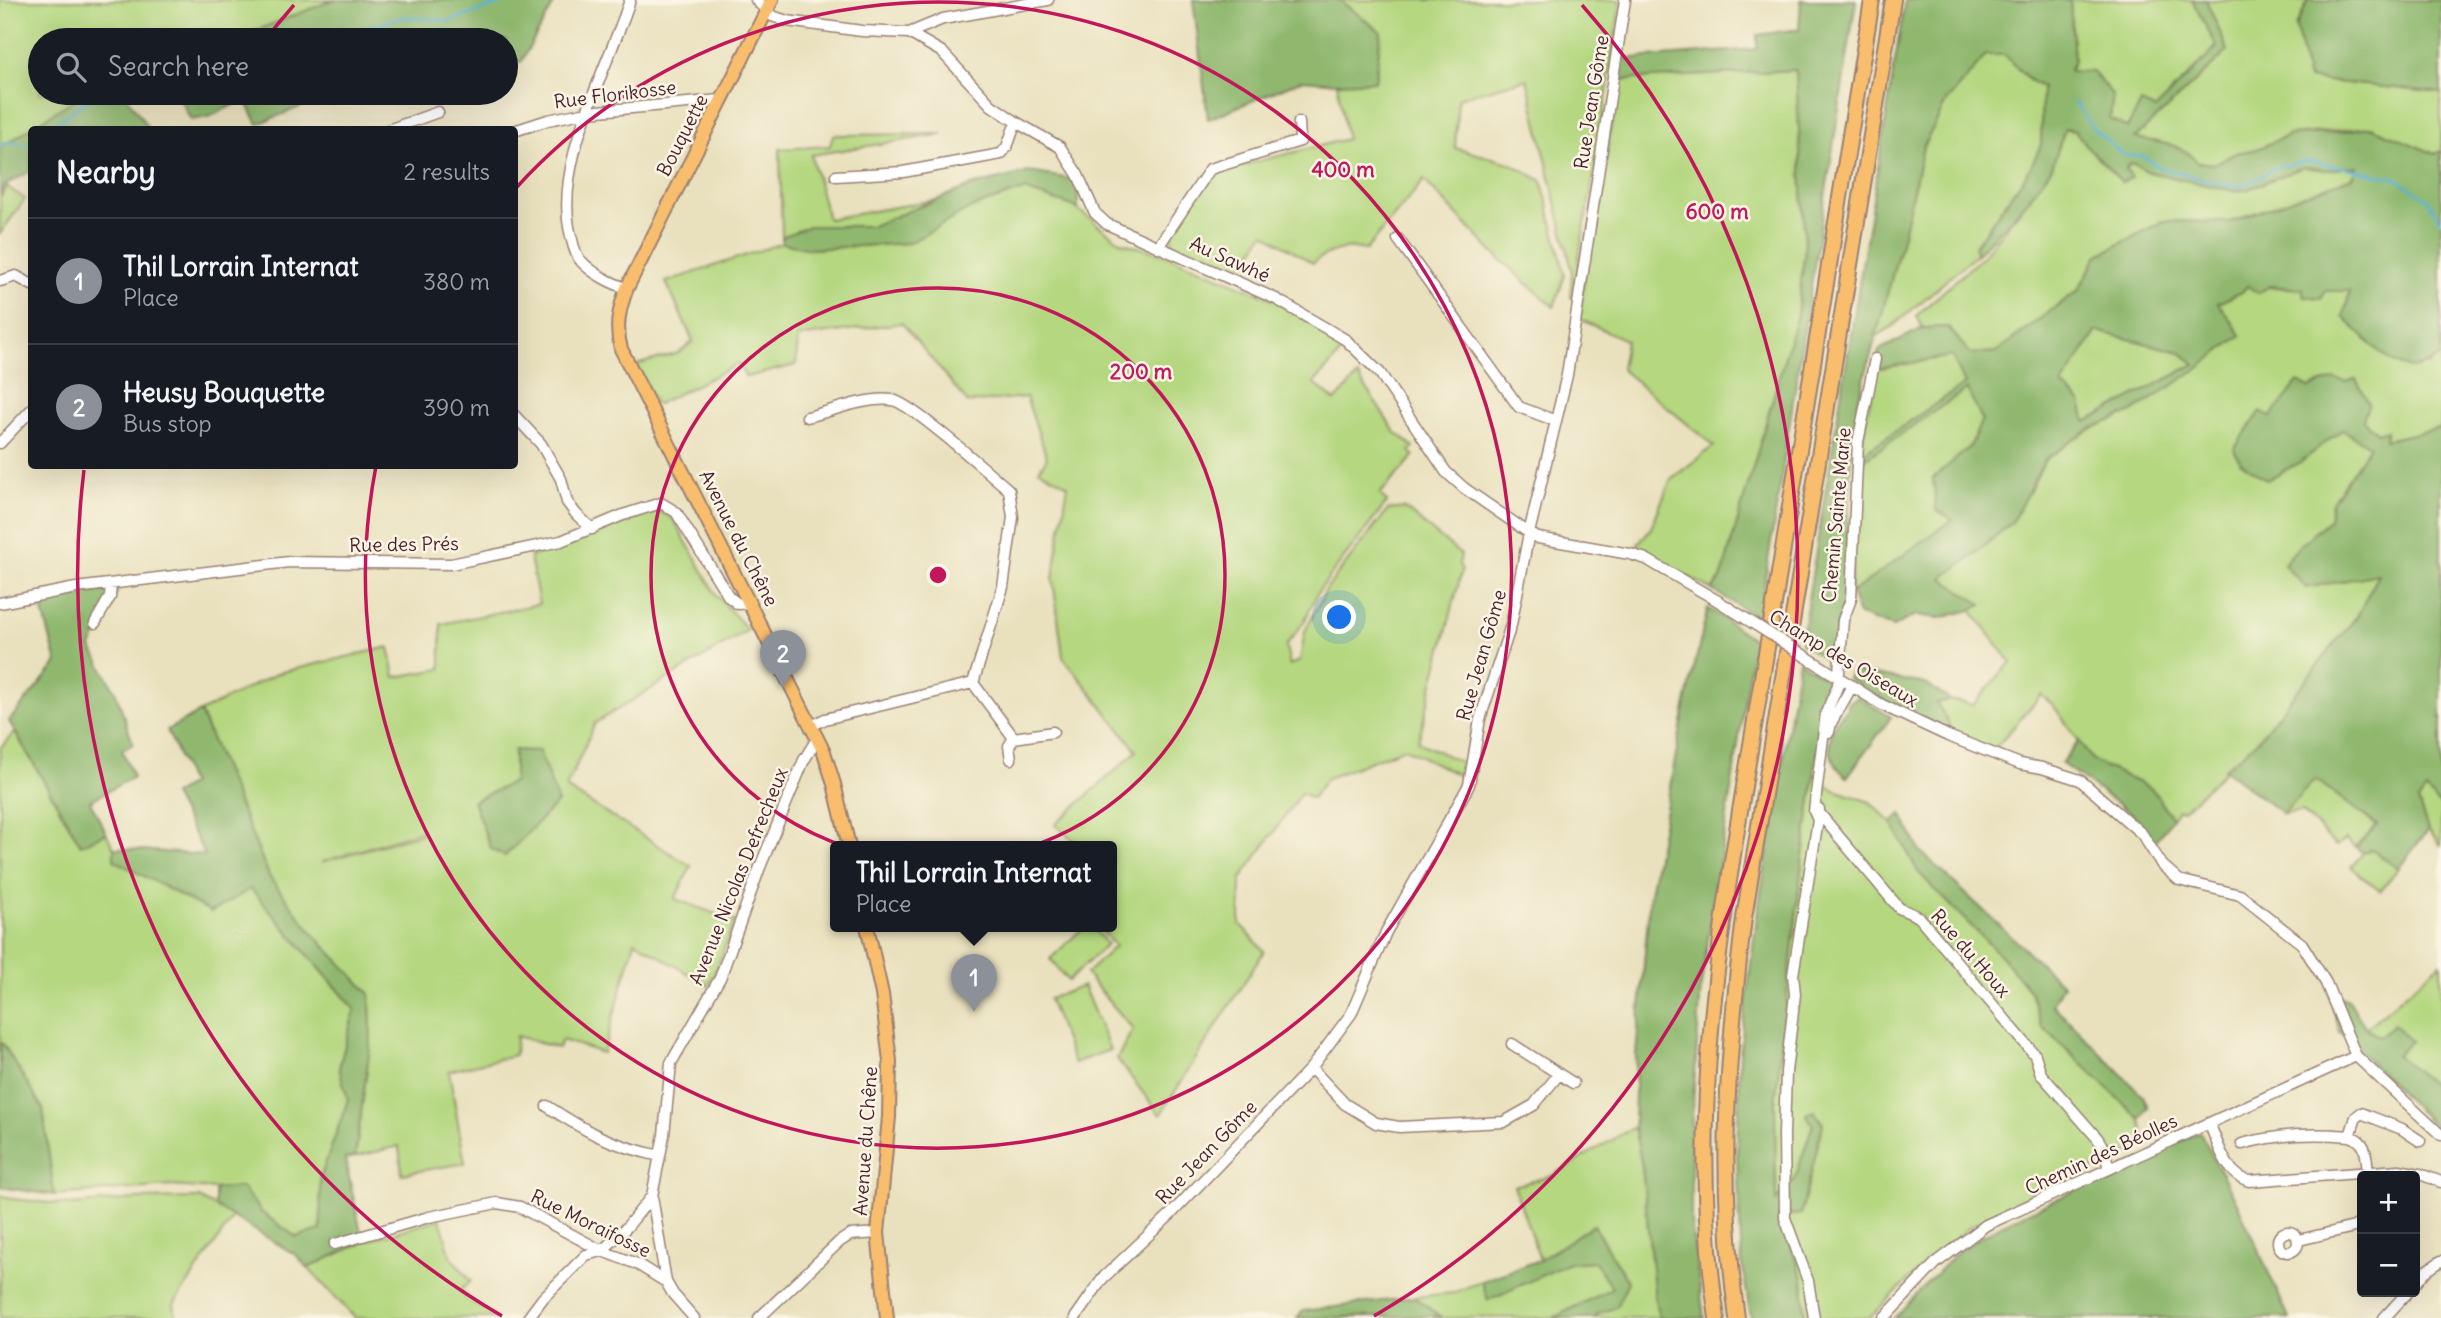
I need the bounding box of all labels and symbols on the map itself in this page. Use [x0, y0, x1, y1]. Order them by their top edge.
street label: Rue Jean Gôme [1569, 33, 1613, 171]
street label: Rue Florikosse [552, 75, 678, 113]
street label: Bouquette [651, 90, 713, 180]
text: 400 m [1311, 156, 1375, 183]
text: 600 m [1685, 198, 1749, 225]
street label: Au Sawhé [1186, 231, 1274, 287]
text: 200 m [1110, 358, 1173, 385]
street label: Chemin Sainte Marie [1816, 426, 1856, 604]
street label: Avenue du Chêne [694, 466, 784, 610]
street label: Rue des Prés [349, 531, 459, 557]
centre of rings [926, 563, 950, 587]
street label: Rue Jean Gôme [1451, 587, 1511, 723]
your location [1322, 600, 1356, 634]
street label: Champ des Oiseaux [1765, 604, 1924, 712]
pin: 2 [760, 630, 806, 688]
street label: Avenue Nicolas Defrecheux [683, 763, 793, 988]
street label: Rue du Houx [1926, 904, 2016, 1003]
pin: 1 [951, 954, 997, 1012]
street label: Avenue du Chêne [848, 1065, 882, 1217]
street label: Rue Jean Gôme [1150, 1095, 1262, 1209]
street label: Chemin des Béolles [2021, 1108, 2181, 1200]
street label: Rue Moraifosse [527, 1184, 655, 1262]

